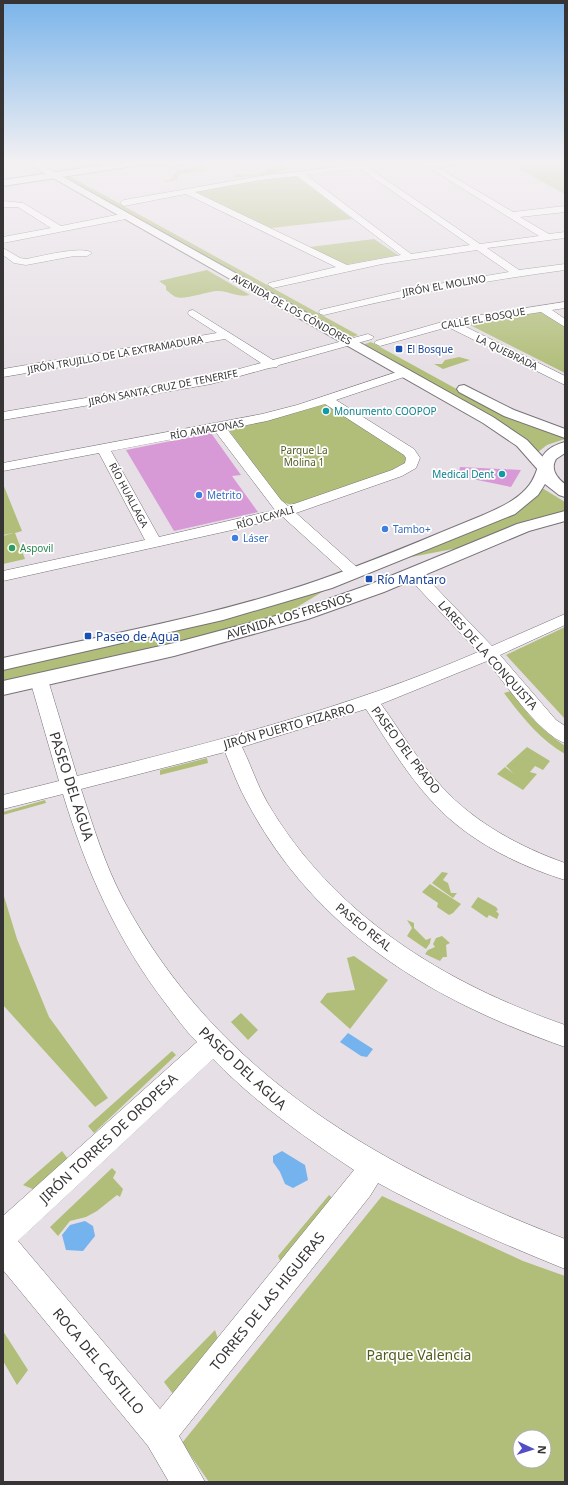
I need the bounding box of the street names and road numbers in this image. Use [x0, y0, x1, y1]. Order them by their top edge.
street label: AVENIDA DE LOS CÓNDORES [230, 270, 355, 348]
street label: JIRÓN EL MOLINO [400, 271, 487, 299]
street label: CALLE EL BOSQUE [440, 304, 526, 332]
street label: LA QUEBRADA [474, 331, 541, 373]
street label: JIRÓN TRUJILLO DE LA EXTRAMADURA [25, 332, 205, 377]
street label: JIRÓN SANTA CRUZ DE TENERIFE [86, 366, 239, 409]
street label: RÍO AMAZONAS [169, 416, 246, 442]
street label: RÍO HUALLAGA [106, 460, 152, 530]
street label: RÍO UCAYALI [234, 502, 296, 532]
street label: AVENIDA LOS FRESNOS [224, 589, 354, 643]
street label: LARES DE LA CONQUISTA [434, 597, 542, 714]
street label: JIRÓN PUERTO PIZARRO [220, 699, 357, 753]
street label: PASEO DEL PRADO [367, 703, 445, 797]
street label: PASEO DEL AGUA [45, 729, 99, 843]
street label: PASEO REAL [332, 899, 396, 955]
street label: PASEO DEL AGUA [195, 1022, 291, 1114]
street label: JIRÓN TORRES DE OROPESA [33, 1069, 181, 1209]
street label: TORRES DE LAS HIGUERAS [205, 1228, 329, 1374]
street label: ROCA DEL CASTILLO [49, 1304, 149, 1418]

